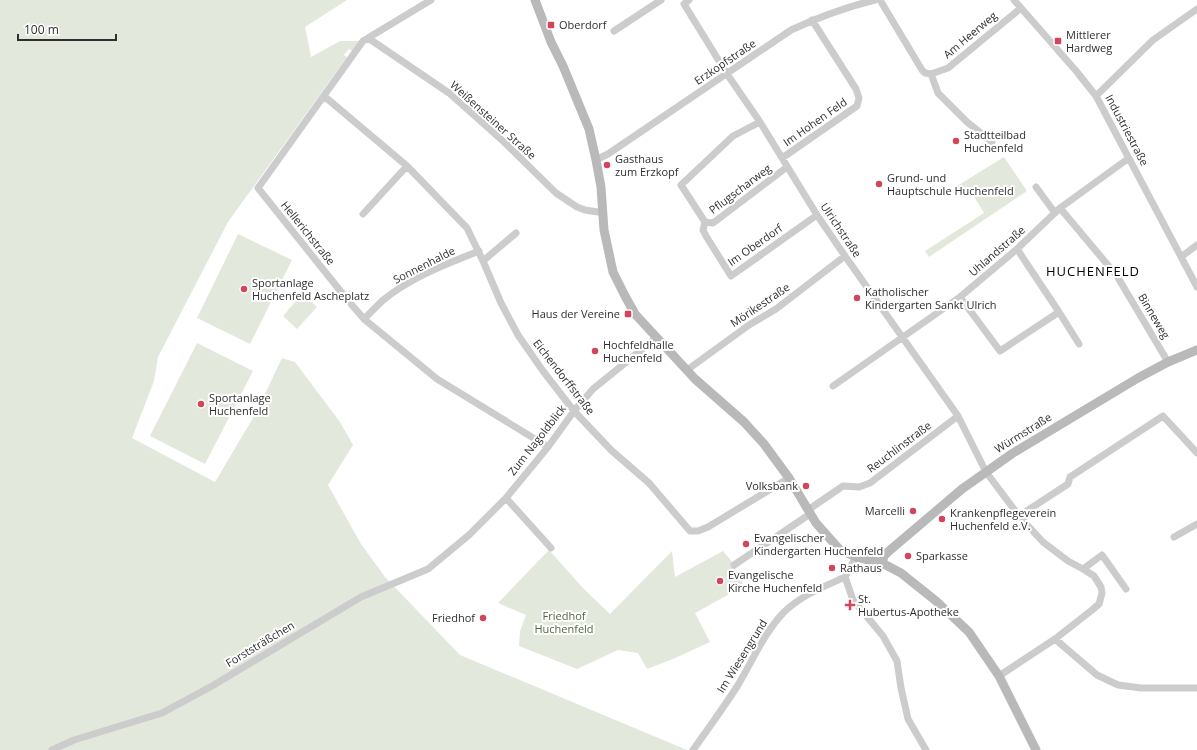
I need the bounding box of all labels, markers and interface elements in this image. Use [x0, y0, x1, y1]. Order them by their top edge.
street label: Am Heerweg [940, 8, 1000, 61]
scale bar [18, 16, 116, 42]
place label: Oberdorf [559, 17, 608, 32]
marker: Oberdorf [546, 20, 556, 30]
text: 100 m [24, 21, 59, 38]
place label: Mittlerer Hardweg [1066, 27, 1112, 55]
street label: Erzkopfstraße [691, 35, 759, 88]
marker: Mittlerer Hardweg [1053, 36, 1063, 46]
street label: Weißensteiner Straße [447, 77, 540, 162]
street label: Industriestraße [1102, 91, 1153, 168]
street label: Im Hohen Feld [780, 94, 850, 149]
place label: Stadtteilbad Huchenfeld [964, 127, 1026, 155]
marker: Stadtteilbad Huchenfeld [951, 136, 961, 146]
place label: Gasthaus zum Erzkopf [615, 151, 680, 179]
marker: Gasthaus zum Erzkopf [602, 160, 612, 170]
street label: Pflugscharweg [705, 160, 774, 217]
place label: Grund- und Hauptschule Huchenfeld [887, 170, 1014, 198]
marker: Grund- und Hauptschule Huchenfeld [874, 179, 884, 189]
street label: Hellerichstraße [278, 198, 339, 268]
street label: Ulrichstraße [818, 199, 865, 260]
street label: Im Oberdorf [724, 219, 786, 269]
street label: Uhlandstraße [965, 222, 1028, 279]
street label: Sonnenhalde [390, 243, 457, 287]
district label: HUCHENFELD [1046, 262, 1140, 280]
place label: Sportanlage Huchenfeld Ascheplatz [252, 275, 369, 303]
street label: Mörikestraße [727, 279, 792, 330]
marker: Sportanlage Huchenfeld Ascheplatz [239, 284, 249, 294]
place label: Katholischer Kindergarten Sankt Ulrich [865, 284, 996, 312]
street label: Binneweg [1135, 290, 1174, 341]
marker: Katholischer Kindergarten Sankt Ulrich [852, 293, 862, 303]
place label: Haus der Vereine [532, 306, 620, 321]
marker: Haus der Vereine [623, 309, 633, 319]
street label: Eichendorffstraße [530, 336, 599, 418]
place label: Hochfeldhalle Huchenfeld [603, 337, 674, 365]
marker: Hochfeldhalle Huchenfeld [590, 346, 600, 356]
place label: Sportanlage Huchenfeld [209, 390, 271, 418]
marker: Sportanlage Huchenfeld [196, 399, 206, 409]
street label: Zum Nagoldblick [504, 401, 569, 478]
street label: Würmstraße [991, 409, 1054, 456]
street label: Reuchlinstraße [864, 417, 934, 476]
place label: Volksbank [746, 478, 798, 493]
marker: Volksbank [801, 481, 811, 491]
place label: Marcelli [865, 503, 905, 518]
place label: Krankenpflegeverein Huchenfeld e.V. [950, 505, 1056, 533]
marker: Marcelli [908, 506, 918, 516]
marker: Krankenpflegeverein Huchenfeld e.V. [937, 514, 947, 524]
place label: Evangelischer Kindergarten Huchenfeld [754, 530, 883, 558]
marker: Evangelischer Kindergarten Huchenfeld [741, 539, 751, 549]
place label: Sparkasse [916, 548, 968, 563]
marker: Sparkasse [903, 551, 913, 561]
place label: Rathaus [840, 560, 882, 575]
marker: Rathaus [827, 563, 837, 573]
place label: Evangelische Kirche Huchenfeld [728, 567, 822, 595]
marker: Evangelische Kirche Huchenfeld [715, 576, 725, 586]
place label: St. Hubertus-Apotheke [858, 591, 959, 619]
marker: St. Hubertus-Apotheke [845, 600, 855, 610]
park label: Friedhof Huchenfeld [534, 608, 594, 636]
place label: Friedhof [432, 610, 476, 625]
marker: Friedhof [478, 613, 488, 623]
street label: Im Wiesengrund [713, 616, 770, 695]
street label: Forststräßchen [223, 617, 297, 670]

